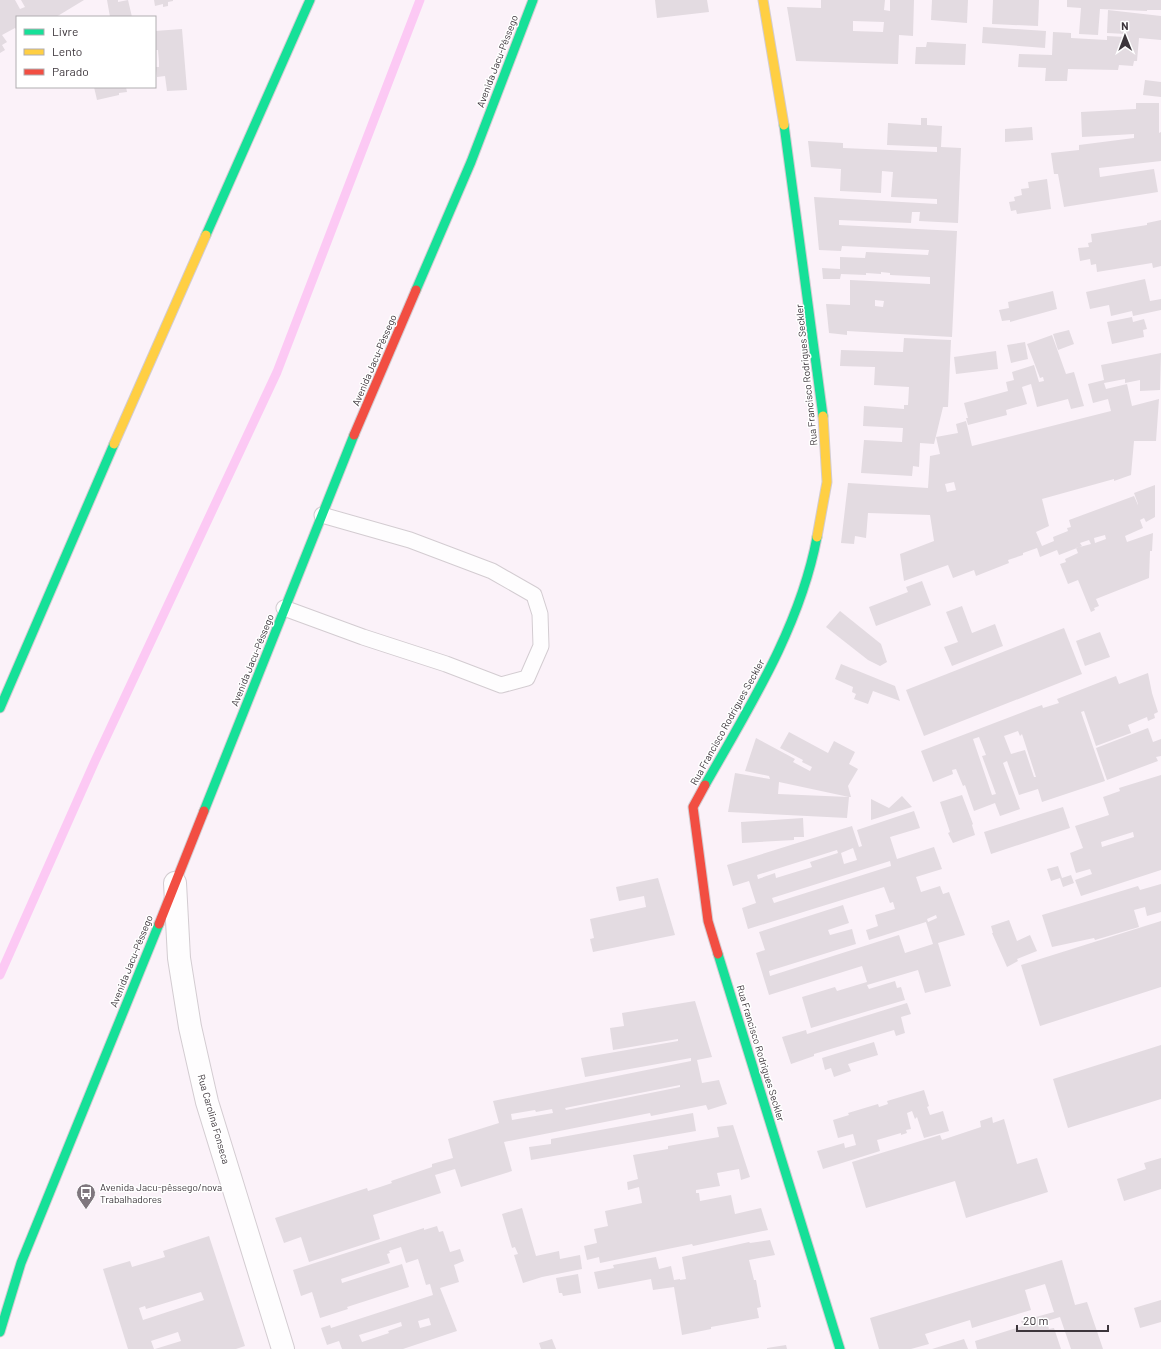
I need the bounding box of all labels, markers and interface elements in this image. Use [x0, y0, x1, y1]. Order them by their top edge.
street label: Avenida Jacu-Pêssego [474, 13, 520, 109]
legend [16, 16, 156, 88]
north arrow [1105, 16, 1145, 56]
text: N [1121, 19, 1129, 32]
text: Livre [52, 24, 78, 38]
text: Lento [52, 44, 82, 58]
text: Parado [52, 64, 89, 78]
street label: Rua Francisco Rodrigues Seckler [793, 303, 819, 446]
street label: Avenida Jacu-Pêssego [349, 312, 399, 408]
street label: Avenida Jacu-Pêssego [228, 612, 276, 708]
street label: Rua Francisco Rodrigues Seckler [687, 657, 767, 787]
street label: Avenida Jacu-Pêssego [107, 913, 155, 1009]
street label: Rua Francisco Rodrigues Seckler [735, 983, 788, 1123]
street label: Rua Carolina Fonseca [195, 1073, 233, 1165]
place label: Avenida Jacu-pêssego/nova Trabalhadores [100, 1181, 222, 1205]
bus stop icon: Avenida Jacu-pêssego/nova Trabalhadores [75, 1182, 97, 1210]
scale bar [1017, 1307, 1108, 1333]
text: 20 m [1023, 1313, 1049, 1327]

